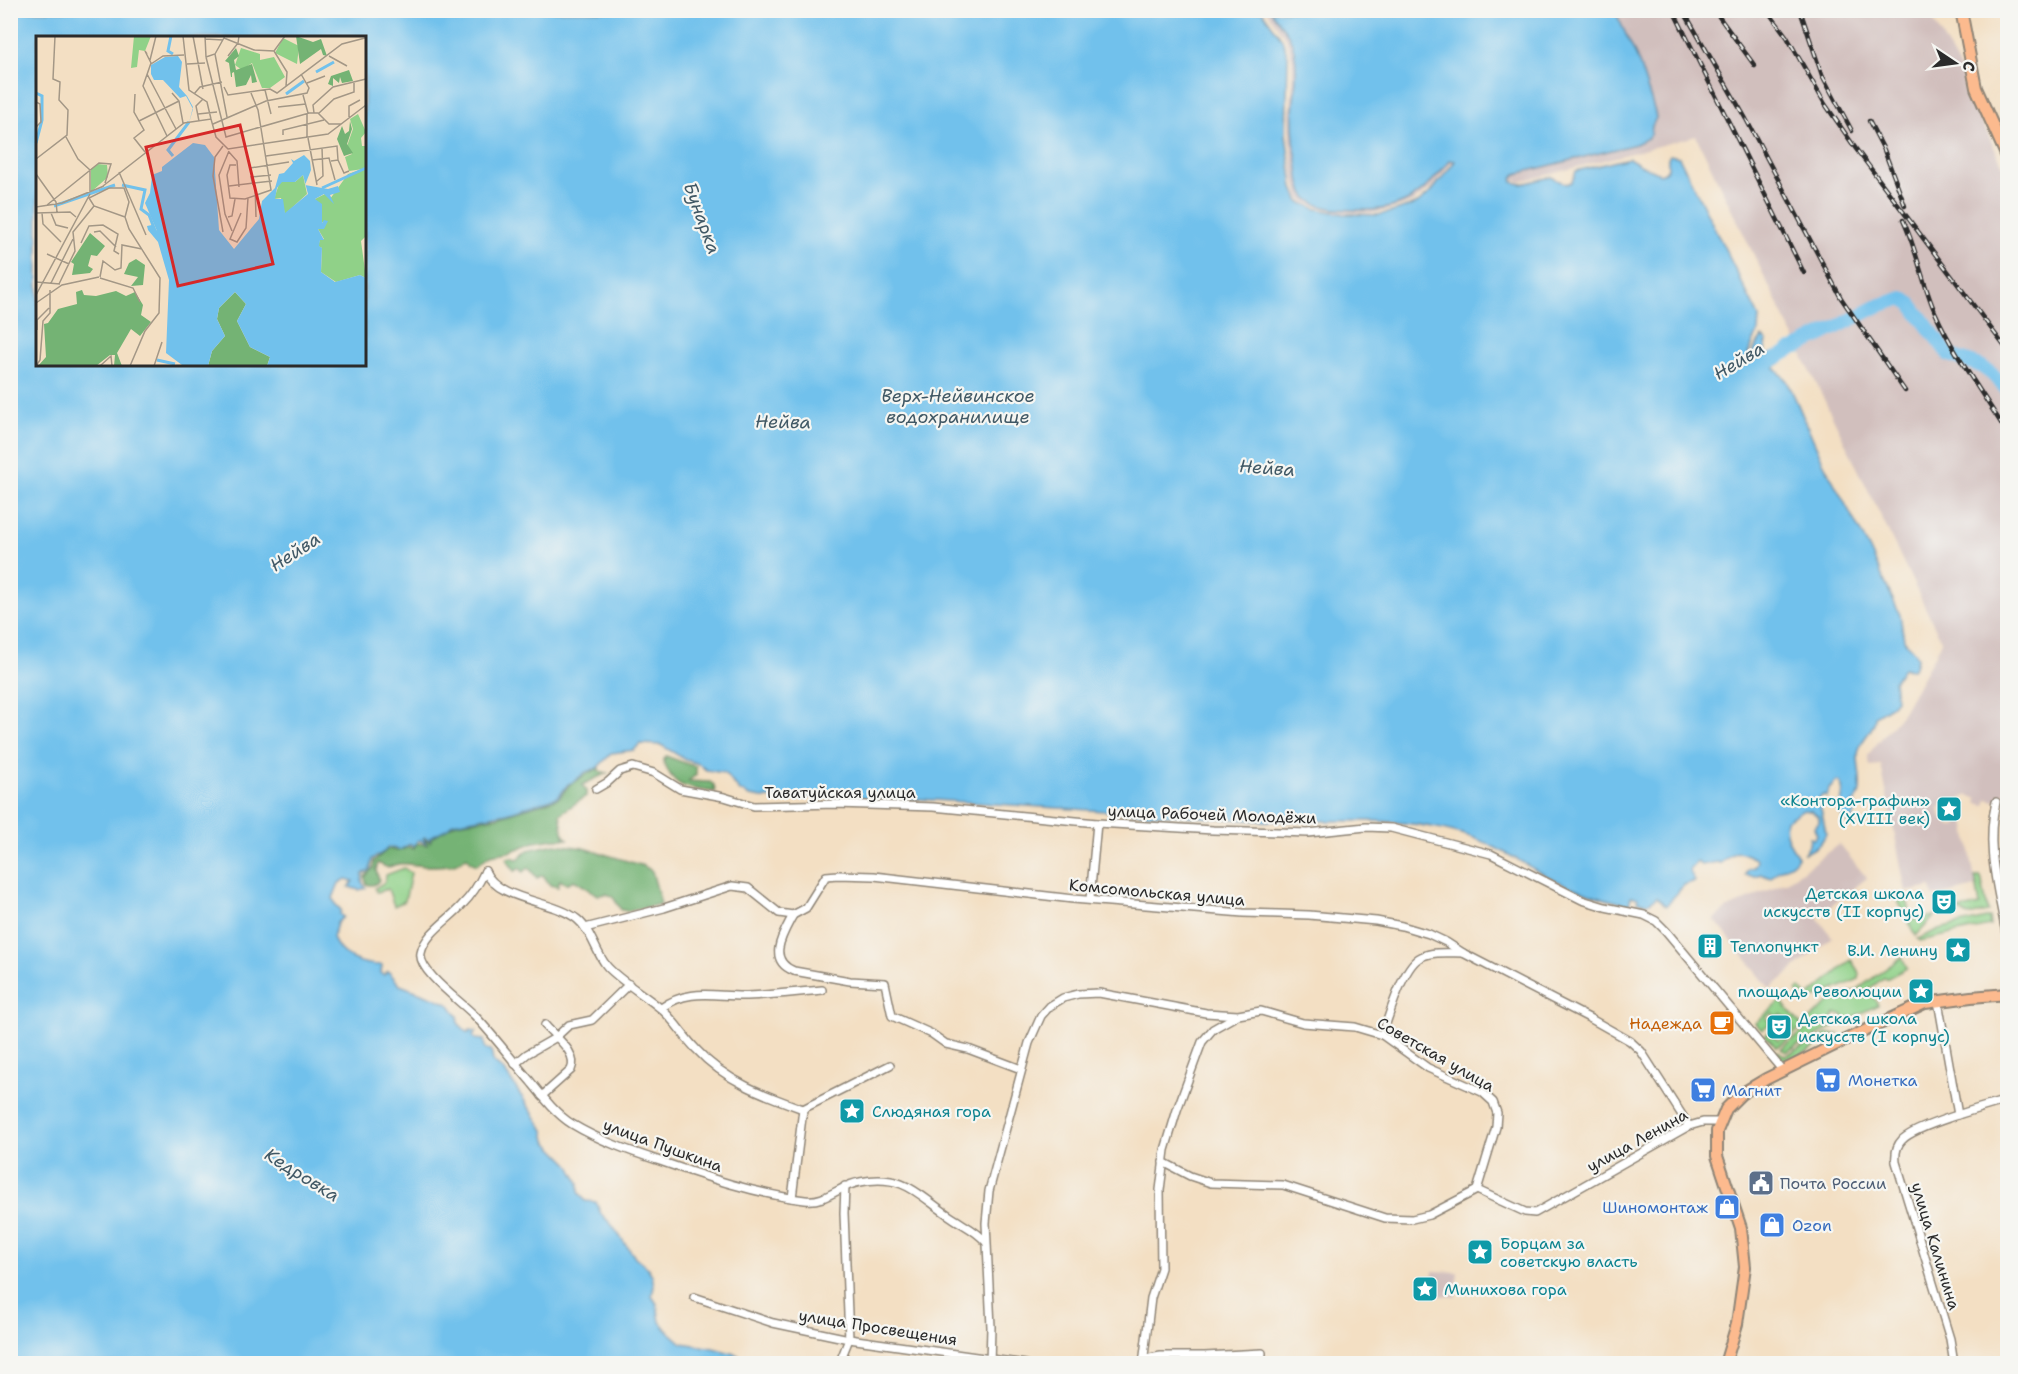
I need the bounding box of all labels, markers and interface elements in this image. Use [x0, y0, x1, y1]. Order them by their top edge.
north arrow [1925, 33, 1985, 93]
inset map [36, 36, 366, 366]
text: С [1958, 59, 1980, 74]
water label: Бунарка [678, 179, 726, 257]
water label: Нейва [1709, 336, 1769, 386]
water label: Верх-Нейвинское водохранилище [881, 384, 1035, 429]
water label: Нейва [755, 410, 811, 434]
water label: Нейва [1238, 454, 1296, 482]
water label: Нейва [265, 527, 325, 577]
street label: Таватуйская улица [764, 782, 916, 803]
place label: «Контора-графин» (XVIII век) [1780, 790, 1930, 829]
place icon: «Контора-графин» (XVIII век) [1934, 794, 1964, 824]
street label: улица Рабочей Молодёжи [1107, 800, 1317, 829]
street label: Комсомольская улица [1068, 874, 1246, 911]
place label: Детская школа искусств (II корпус) [1763, 883, 1924, 922]
theatre icon: Детская школа искусств (II корпус) [1929, 887, 1959, 917]
building icon: Теплопункт [1695, 931, 1725, 961]
place icon: В.И. Ленину [1943, 935, 1973, 965]
place label: Теплопункт [1730, 936, 1820, 957]
place label: В.И. Ленину [1847, 940, 1938, 961]
place icon: площадь Революции [1906, 976, 1936, 1006]
place label: площадь Революции [1738, 981, 1902, 1002]
cafe icon: Надежда [1707, 1008, 1737, 1038]
place label: Детская школа искусств (I корпус) [1798, 1008, 1950, 1047]
street label: Советская улица [1373, 1012, 1498, 1097]
theatre icon: Детская школа искусств (I корпус) [1764, 1012, 1794, 1042]
place label: Надежда [1629, 1013, 1702, 1034]
supermarket icon: Монетка [1813, 1065, 1843, 1095]
place label: Монетка [1848, 1070, 1918, 1091]
supermarket icon: Магнит [1688, 1075, 1718, 1105]
place label: Магнит [1722, 1080, 1783, 1101]
place icon: Слюдяная гора [837, 1096, 867, 1126]
place label: Слюдяная гора [872, 1101, 991, 1122]
street label: улица Ленина [1583, 1104, 1691, 1177]
street label: улица Пушкина [600, 1114, 725, 1177]
water label: Кедровка [260, 1143, 344, 1207]
public building icon: Почта России [1746, 1168, 1776, 1198]
place label: Почта России [1780, 1173, 1886, 1194]
street label: улица Калинина [1906, 1180, 1965, 1312]
shop icon: Шиномонтаж [1712, 1192, 1742, 1222]
place label: Шиномонтаж [1602, 1197, 1708, 1218]
shop icon: Ozon [1757, 1210, 1787, 1240]
place label: Ozon [1792, 1215, 1832, 1236]
place label: Борцам за советскую власть [1500, 1233, 1638, 1272]
place icon: Борцам за советскую власть [1465, 1237, 1495, 1267]
place icon: Минихова гора [1410, 1274, 1440, 1304]
place label: Минихова гора [1444, 1279, 1567, 1300]
street label: улица Просвещения [797, 1305, 959, 1350]

